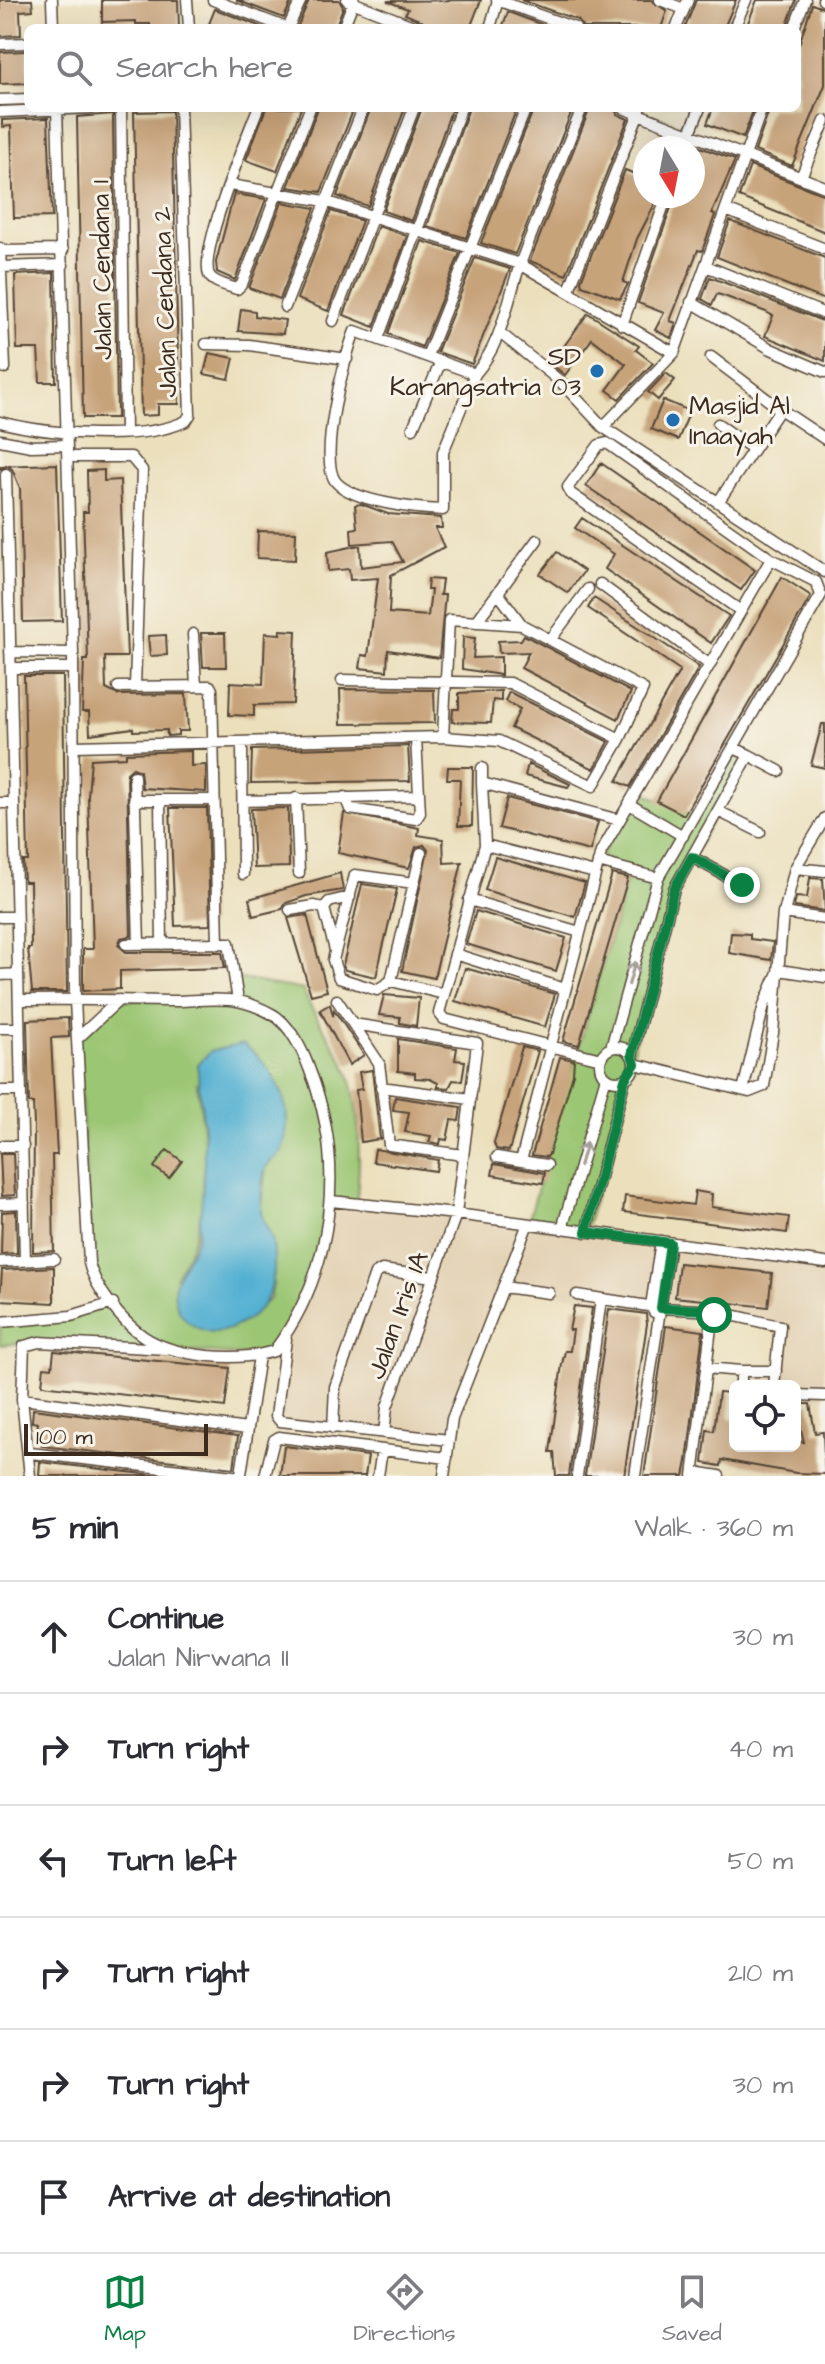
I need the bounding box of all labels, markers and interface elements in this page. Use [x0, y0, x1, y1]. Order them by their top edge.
search box [24, 24, 801, 112]
icon: search [52, 46, 96, 90]
text: Search here [116, 47, 293, 89]
north arrow [633, 136, 705, 208]
street label: Jalan Cendana 1 [82, 180, 122, 360]
street label: Jalan Cendana 2 [144, 206, 186, 398]
place label: SD Karangsatria 03 [390, 339, 581, 407]
marker: SD Karangsatria 03 [588, 362, 606, 380]
place label: Masjid Al Inaayah [689, 388, 790, 456]
marker: Masjid Al Inaayah [664, 411, 682, 429]
route end [724, 867, 760, 903]
one-way arrow [625, 960, 640, 986]
one-way arrow [577, 1142, 592, 1168]
street label: Jalan Iris 1A [358, 1246, 438, 1384]
route start [696, 1297, 732, 1333]
map controls [729, 1380, 801, 1452]
button: locate [729, 1380, 801, 1452]
scale bar [24, 1420, 208, 1456]
text: 100 m [36, 1422, 93, 1453]
text: 5 min [32, 1504, 118, 1552]
text: Walk · 360 m [634, 1510, 793, 1546]
text: Continue [108, 1598, 224, 1640]
icon: ahead [32, 1615, 76, 1659]
text: 30 m [733, 1619, 793, 1655]
text: Jalan Nirwana II [108, 1640, 289, 1676]
icon: right [32, 1727, 76, 1771]
text: Turn right [108, 1728, 249, 1770]
text: 40 m [728, 1731, 793, 1767]
icon: left [32, 1839, 76, 1883]
text: Turn left [108, 1840, 236, 1882]
text: 50 m [728, 1843, 793, 1879]
icon: right [32, 1951, 76, 1995]
text: Turn right [108, 1952, 249, 1994]
text: 210 m [728, 1955, 793, 1991]
icon: right [32, 2063, 76, 2107]
text: Turn right [108, 2064, 249, 2106]
text: 30 m [733, 2067, 793, 2103]
icon: arrive [32, 2175, 76, 2219]
text: Arrive at destination [108, 2176, 390, 2218]
tab: Map [103, 2270, 147, 2349]
tab: Directions [353, 2270, 456, 2349]
tab: Saved [662, 2270, 722, 2349]

